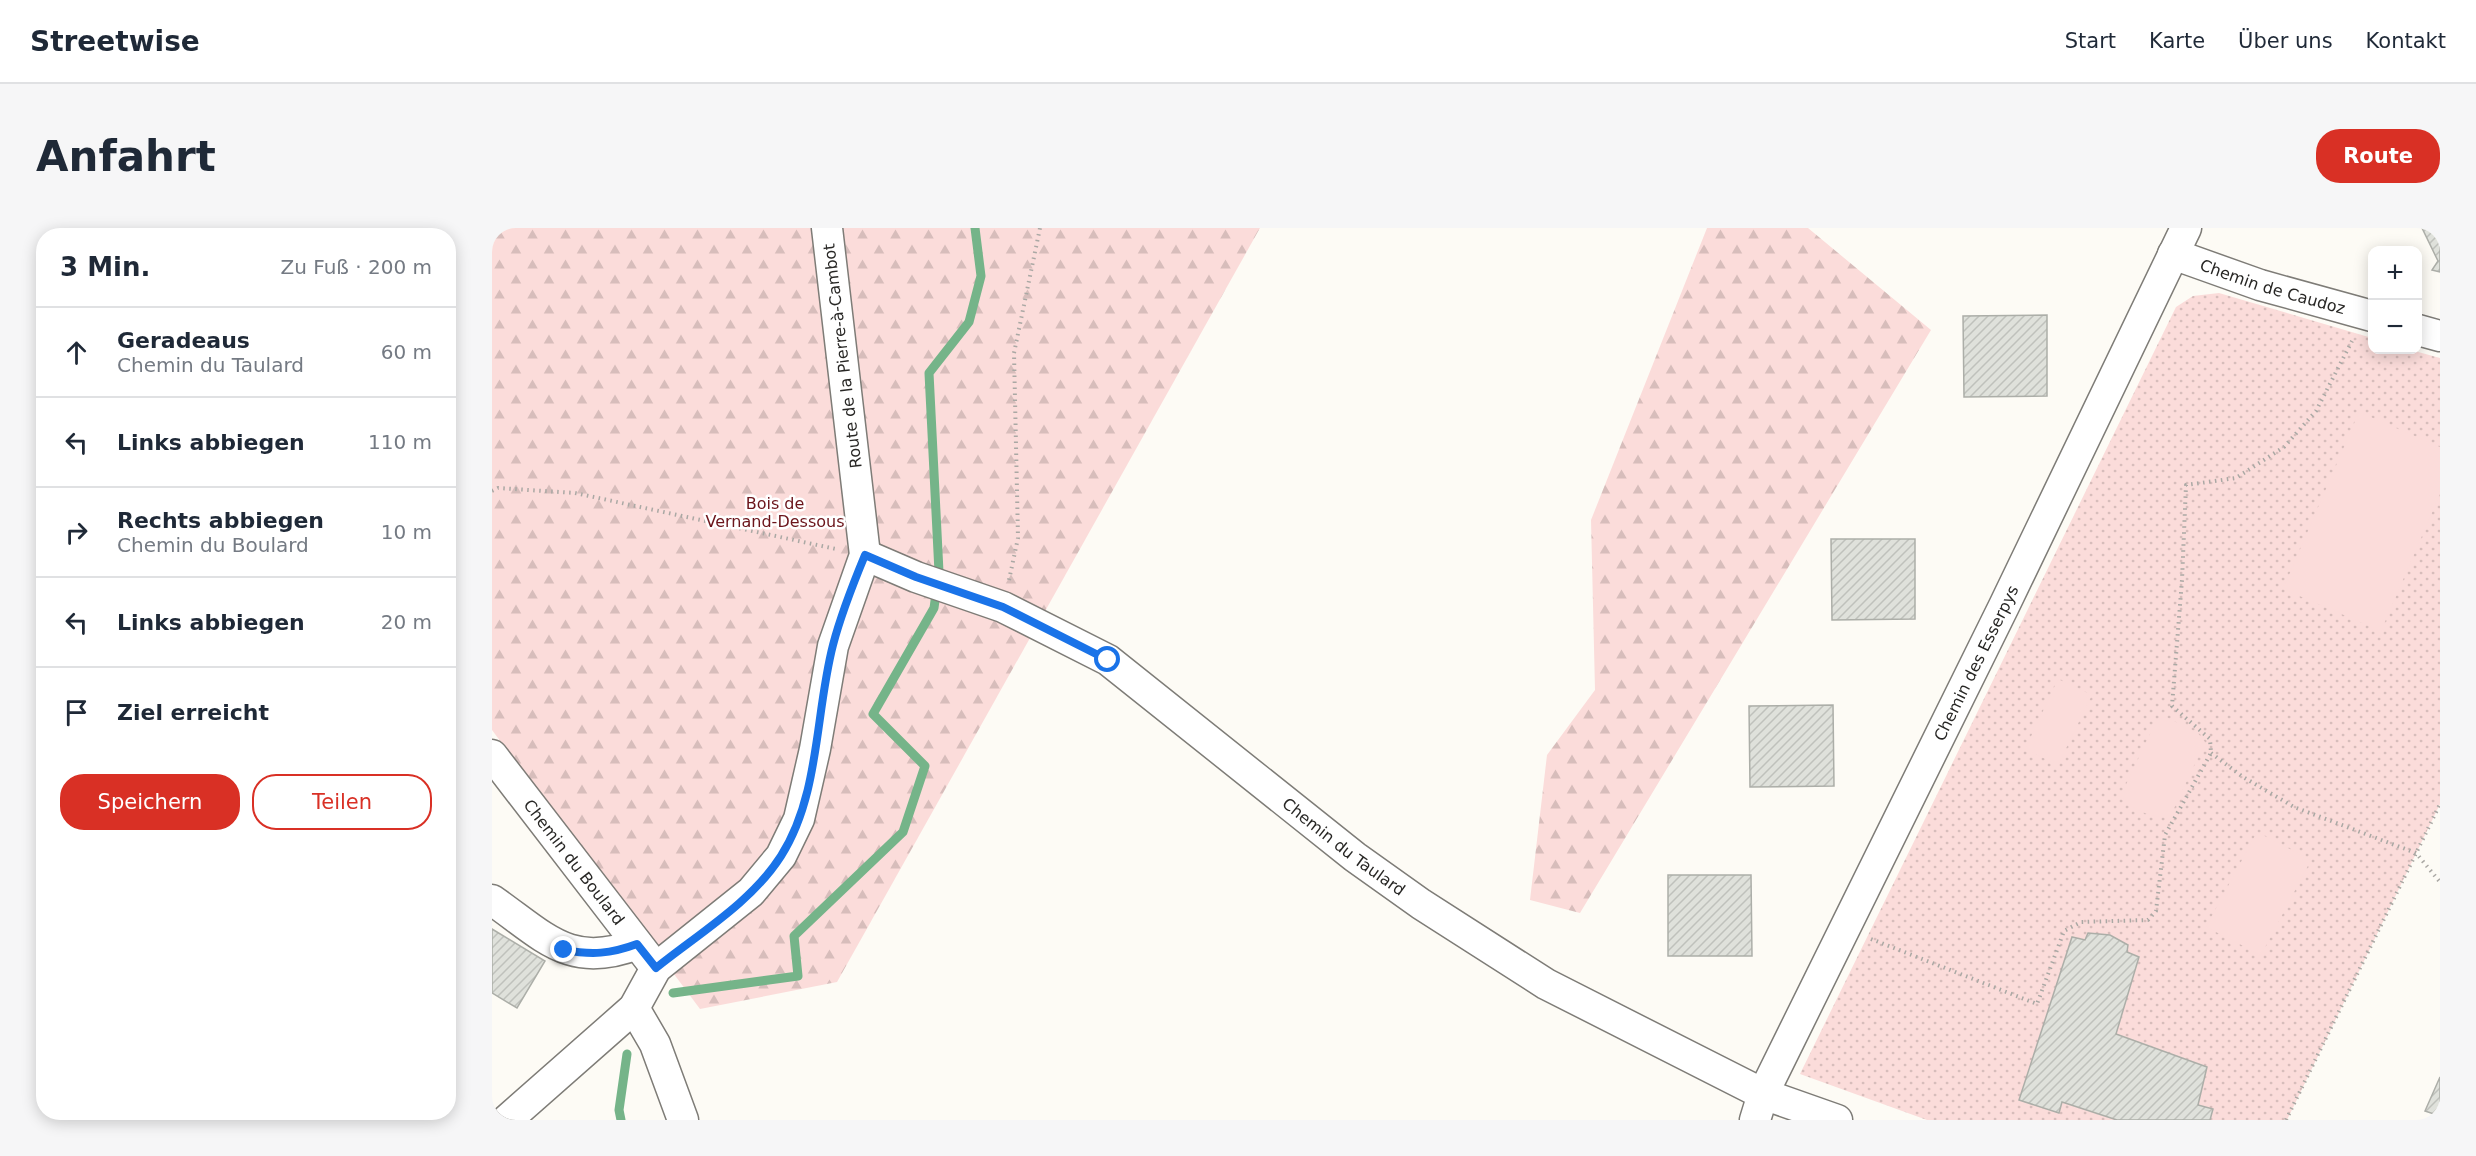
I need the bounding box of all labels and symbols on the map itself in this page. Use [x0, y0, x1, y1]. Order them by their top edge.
street label: Route de la Pierre-à-Cambot [819, 243, 866, 469]
street label: Chemin de Caudoz [2197, 255, 2347, 318]
park label: Bois de Vernand-Dessous [706, 494, 844, 531]
street label: Chemin des Esserpys [1930, 582, 2023, 744]
route start [1094, 646, 1120, 672]
street label: Chemin du Taulard [1278, 794, 1409, 900]
street label: Chemin du Boulard [520, 796, 628, 929]
route end [550, 936, 576, 962]

